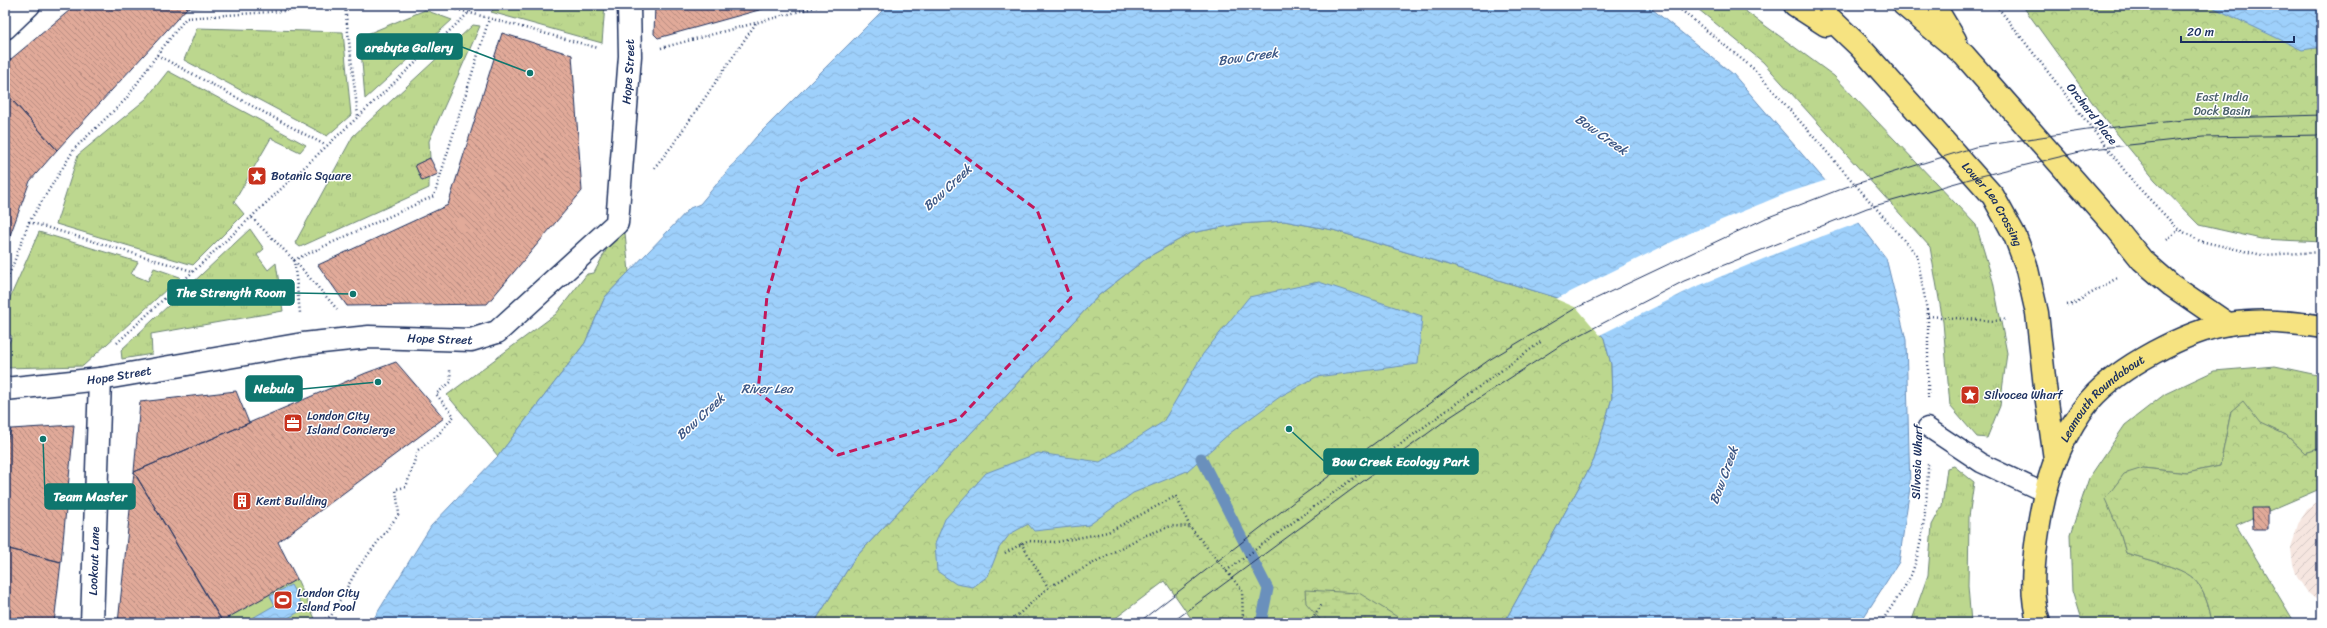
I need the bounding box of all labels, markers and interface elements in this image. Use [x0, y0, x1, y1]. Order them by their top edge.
scale bar [2181, 18, 2294, 44]
text: 20 m [2187, 21, 2214, 43]
callout: arebyte Gallery [357, 34, 462, 59]
text: arebyte Gallery [364, 36, 454, 59]
street label: Hope Street [615, 39, 641, 105]
water label: Bow Creek [1217, 41, 1281, 72]
street label: Orchard Place [2061, 78, 2124, 150]
park label: East India Dock Basin [2193, 86, 2251, 122]
water label: Bow Creek [1570, 108, 1634, 162]
street label: Lower Lea Crossing [1956, 156, 2029, 250]
water label: Bow Creek [917, 158, 978, 216]
place icon: Botanic Square [246, 165, 268, 187]
place label: Botanic Square [271, 165, 352, 187]
callout: The Strength Room [168, 280, 294, 305]
text: The Strength Room [176, 281, 286, 304]
street label: Hope Street [407, 327, 473, 351]
street label: Leamouth Roundabout [2054, 349, 2149, 446]
street label: Hope Street [86, 359, 153, 391]
callout: Nebula [246, 376, 302, 401]
text: Nebula [253, 377, 294, 400]
water label: River Lea [741, 377, 794, 400]
place icon: Silvocea Wharf [1959, 384, 1981, 406]
place label: Silvocea Wharf [1984, 384, 2064, 406]
water label: Bow Creek [670, 387, 731, 445]
place label: London City Island Concierge [306, 405, 395, 441]
office icon: London City Island Concierge [282, 412, 304, 434]
street label: Silvosia Wharf [1905, 422, 1929, 500]
water label: Bow Creek [1702, 442, 1745, 508]
callout: Bow Creek Ecology Park [1324, 449, 1478, 474]
text: Bow Creek Ecology Park [1332, 450, 1470, 473]
callout: Team Master [45, 484, 135, 509]
text: Team Master [53, 485, 128, 508]
building icon: Kent Building [231, 490, 253, 512]
place label: Kent Building [256, 490, 327, 512]
street label: Lookout Lane [82, 526, 106, 596]
place label: London City Island Pool [296, 582, 360, 618]
sports icon: London City Island Pool [272, 589, 294, 611]

